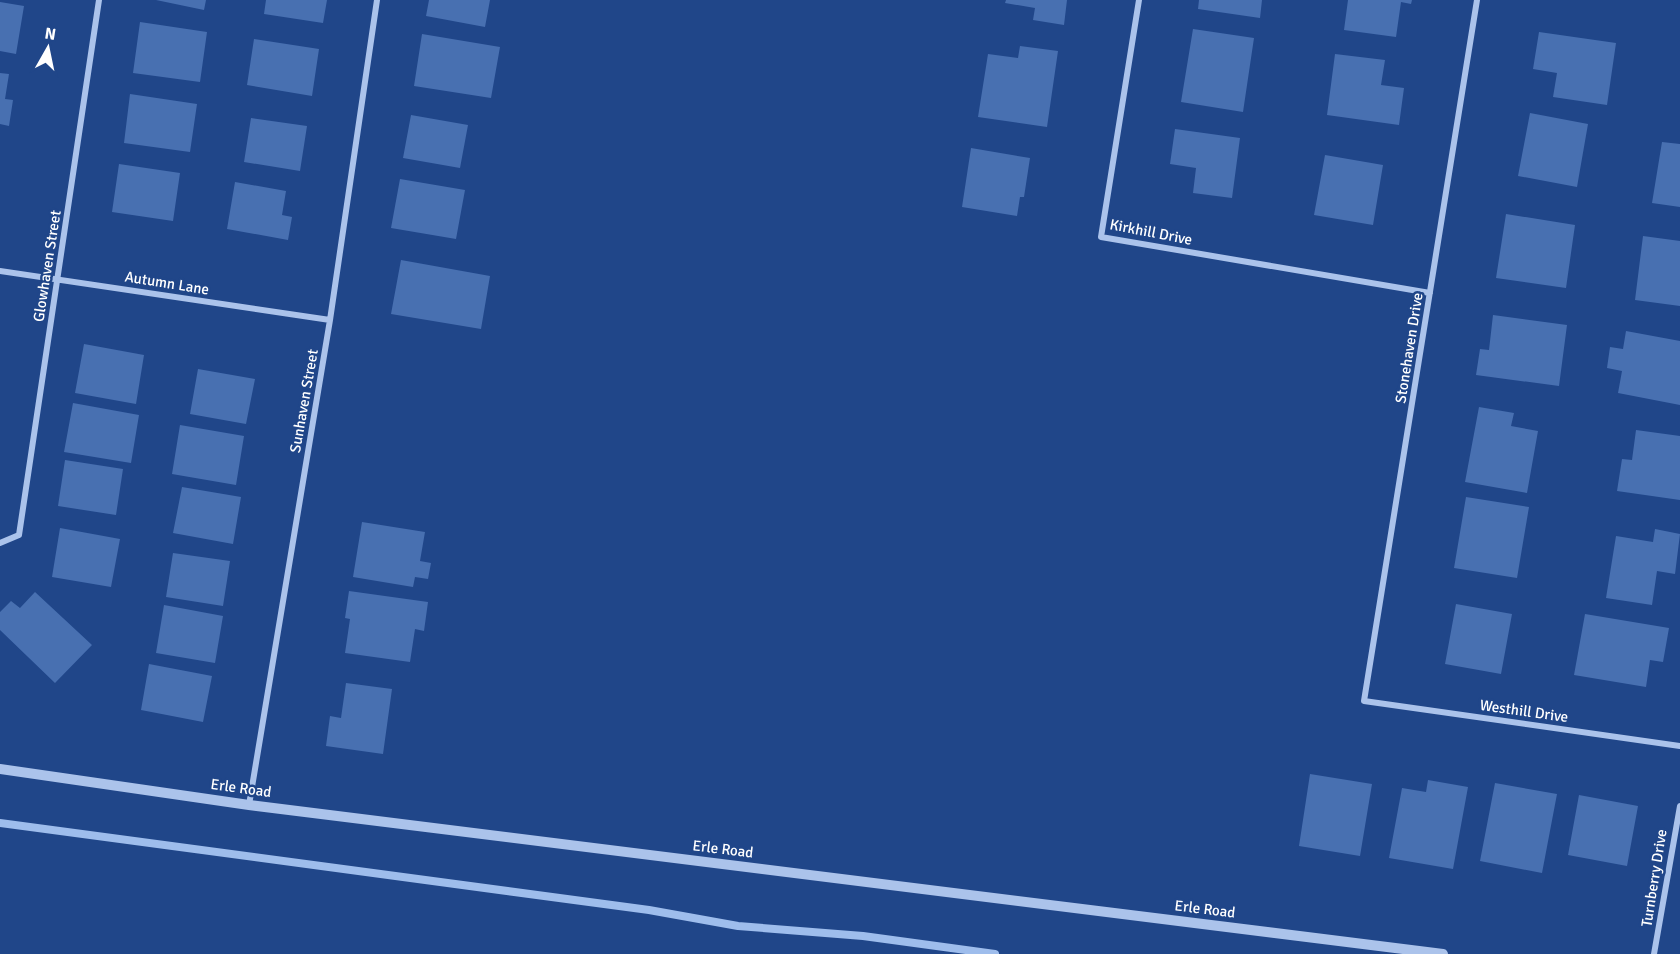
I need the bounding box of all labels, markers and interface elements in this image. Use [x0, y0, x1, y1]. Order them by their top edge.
north arrow [18, 18, 78, 78]
text: N [43, 23, 57, 45]
street label: Glowhaven Street [29, 209, 65, 323]
street label: Kirkhill Drive [1108, 215, 1194, 249]
street label: Autumn Lane [124, 267, 210, 299]
street label: Stonehaven Drive [1391, 291, 1427, 405]
street label: Sunhaven Street [286, 348, 322, 454]
street label: Westhill Drive [1479, 696, 1569, 726]
street label: Erle Road [209, 775, 273, 801]
street label: Turnberry Drive [1637, 828, 1671, 928]
street label: Erle Road [692, 836, 754, 862]
street label: Erle Road [1174, 896, 1236, 922]

